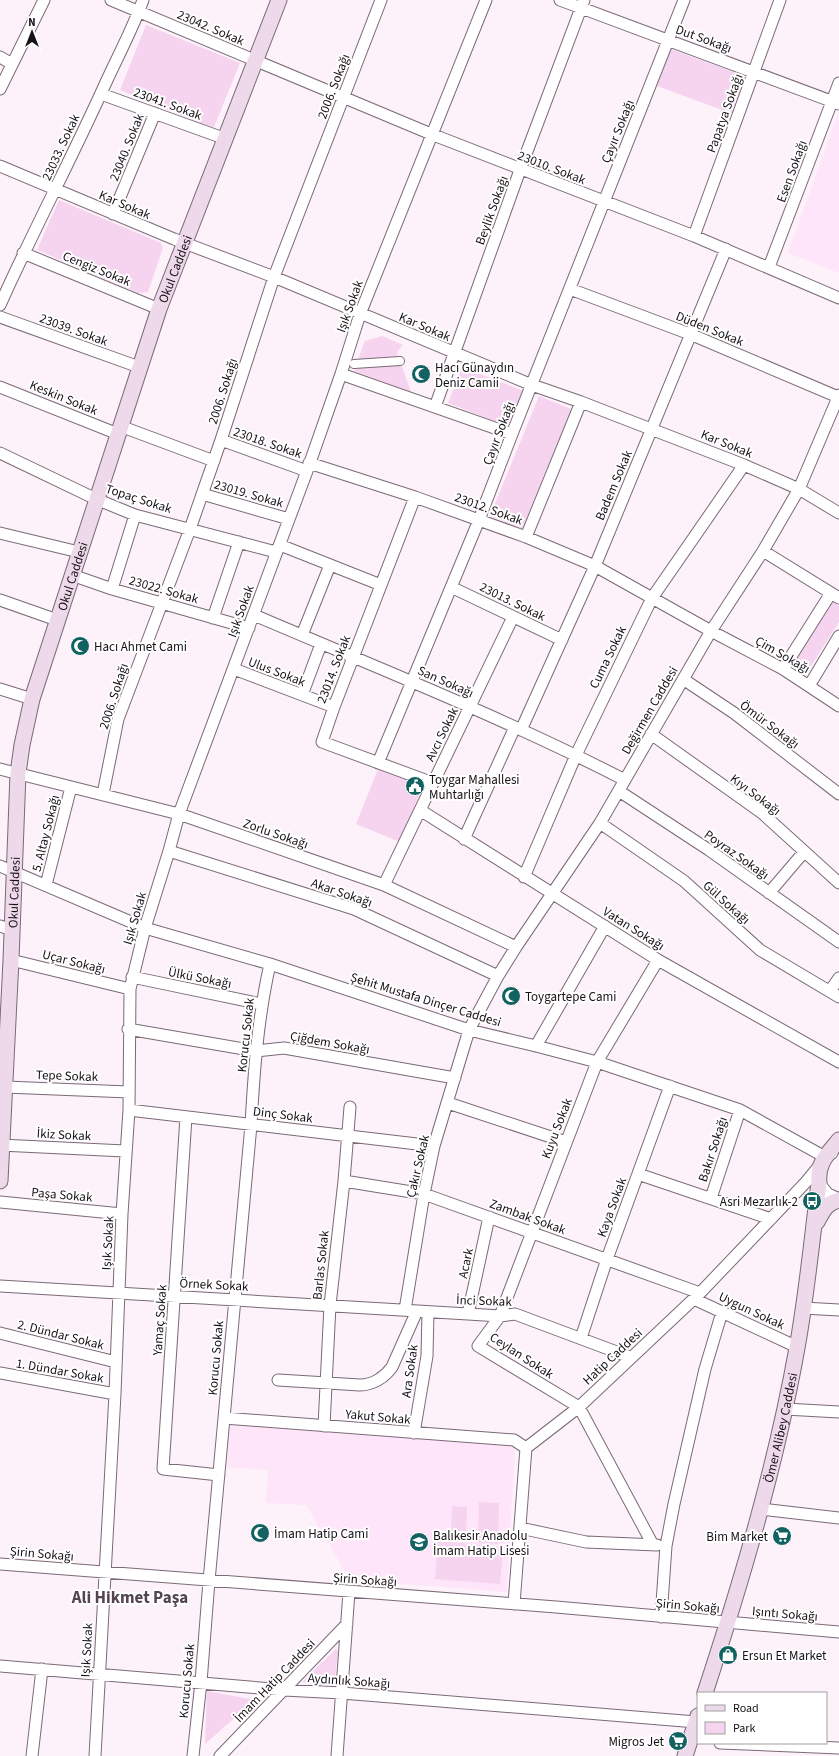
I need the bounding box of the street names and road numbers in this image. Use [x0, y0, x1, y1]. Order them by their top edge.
street label: 23042. Sokak [174, 6, 248, 50]
street label: Dut Sokağı [673, 20, 734, 57]
street label: 2006. Sokağı [313, 51, 355, 121]
street label: Papatya Sokağı [702, 71, 748, 155]
street label: 23041. Sokak [131, 83, 205, 125]
street label: Çayır Sokağı [597, 97, 639, 166]
street label: 23040. Sokak [105, 110, 149, 184]
street label: 23033. Sokak [38, 111, 84, 184]
street label: Esen Sokağı [772, 138, 812, 205]
street label: 23010. Sokak [515, 147, 589, 189]
street label: Beylik Sokağı [471, 173, 513, 247]
street label: Kar Sokak [96, 186, 154, 224]
street label: Okul Caddesi [154, 233, 197, 306]
street label: Cengiz Sokak [60, 247, 134, 291]
street label: Işık Sokak [332, 277, 368, 335]
street label: Düden Sokak [673, 307, 747, 351]
street label: Kar Sokak [396, 308, 454, 346]
street label: 23039. Sokak [37, 309, 111, 351]
street label: 2006. Sokağı [204, 356, 242, 427]
street label: Keskin Sokak [27, 376, 101, 420]
street label: Çayır Sokağı [479, 399, 519, 468]
street label: 23018. Sokak [231, 423, 305, 463]
street label: Kar Sokak [698, 425, 756, 463]
street label: Badem Sokak [591, 447, 637, 523]
street label: 23019. Sokak [212, 475, 286, 513]
street label: Topaç Sokak [103, 480, 175, 518]
street label: 23012. Sokak [452, 488, 526, 530]
street label: Okul Caddesi [53, 540, 93, 613]
street label: 23022. Sokak [127, 571, 201, 609]
street label: 23013. Sokak [477, 578, 549, 626]
street label: Işık Sokak [223, 582, 259, 640]
street label: Cuma Sokak [585, 623, 631, 692]
street label: 23014. Sokak [313, 632, 355, 706]
street label: Çim Sokağı [752, 632, 813, 678]
street label: Ulus Sokak [245, 653, 308, 691]
street label: 2006. Sokağı [95, 661, 133, 732]
street label: San Sokağı [415, 662, 477, 702]
street label: Değirmen Caddesi [617, 663, 682, 758]
street label: Ömür Sokağı [736, 696, 803, 753]
street label: Avcı Sokak [421, 704, 463, 764]
street label: Kıyı Sokağı [726, 770, 784, 820]
street label: 5. Altay Sokağı [28, 793, 64, 874]
street label: Zorlu Sokağı [241, 814, 311, 854]
street label: Poyraz Sokağı [700, 826, 773, 884]
street label: Okul Caddesi [4, 856, 25, 928]
street label: Akar Sokağı [309, 874, 375, 912]
street label: Gül Sokağı [699, 877, 754, 929]
street label: Işık Sokak [119, 889, 151, 947]
street label: Vatan Sokağı [599, 903, 668, 955]
street label: Uçar Sokağı [40, 945, 107, 979]
street label: Ülkü Sokağı [167, 963, 233, 993]
street label: Şehit Mustafa Dinçer Caddesi [348, 968, 503, 1031]
street label: Korucu Sokak [233, 996, 259, 1073]
street label: Çiğdem Sokağı [289, 1027, 371, 1059]
street label: Tepe Sokak [36, 1066, 99, 1086]
street label: Kuyu Sokak [537, 1095, 577, 1161]
street label: Dinç Sokak [252, 1102, 314, 1128]
street label: Bakır Sokağı [694, 1114, 732, 1184]
street label: İkiz Sokak [36, 1125, 92, 1145]
street label: Çakır Sokak [402, 1132, 434, 1199]
street label: Kaya Sokak [593, 1174, 631, 1240]
street label: Paşa Sokak [31, 1183, 94, 1207]
street label: Zambak Sokak [487, 1195, 569, 1239]
street label: Işık Sokak [98, 1215, 118, 1271]
street label: Barlas Sokak [308, 1229, 334, 1301]
street label: Acark [454, 1246, 478, 1280]
street label: Örnek Sokak [179, 1274, 249, 1296]
street label: Yamaç Sokak [148, 1283, 171, 1357]
street label: Uygun Sokak [716, 1288, 788, 1334]
street label: İnci Sokak [456, 1291, 513, 1311]
street label: 2. Dündar Sokak [16, 1316, 106, 1355]
street label: Korucu Sokak [204, 1319, 228, 1396]
street label: Hatip Caddesi [579, 1324, 647, 1389]
street label: Ceylan Sokak [486, 1328, 557, 1384]
street label: Ara Sokak [397, 1343, 423, 1399]
street label: 1. Dündar Sokak [15, 1354, 106, 1388]
street label: Ömer Alibey Caddesi [760, 1371, 802, 1485]
street label: Yakut Sokak [344, 1405, 412, 1429]
street label: Şirin Sokağı [9, 1542, 75, 1566]
street label: Şirin Sokağı [332, 1569, 398, 1591]
street label: Şirin Sokağı [655, 1594, 721, 1618]
street label: Işıntı Sokağı [751, 1602, 819, 1626]
street label: Işık Sokak [77, 1622, 97, 1678]
street label: İmam Hatip Caddesi [230, 1635, 319, 1726]
street label: Korucu Sokak [175, 1642, 199, 1719]
street label: Aydınlık Sokağı [307, 1669, 391, 1693]

